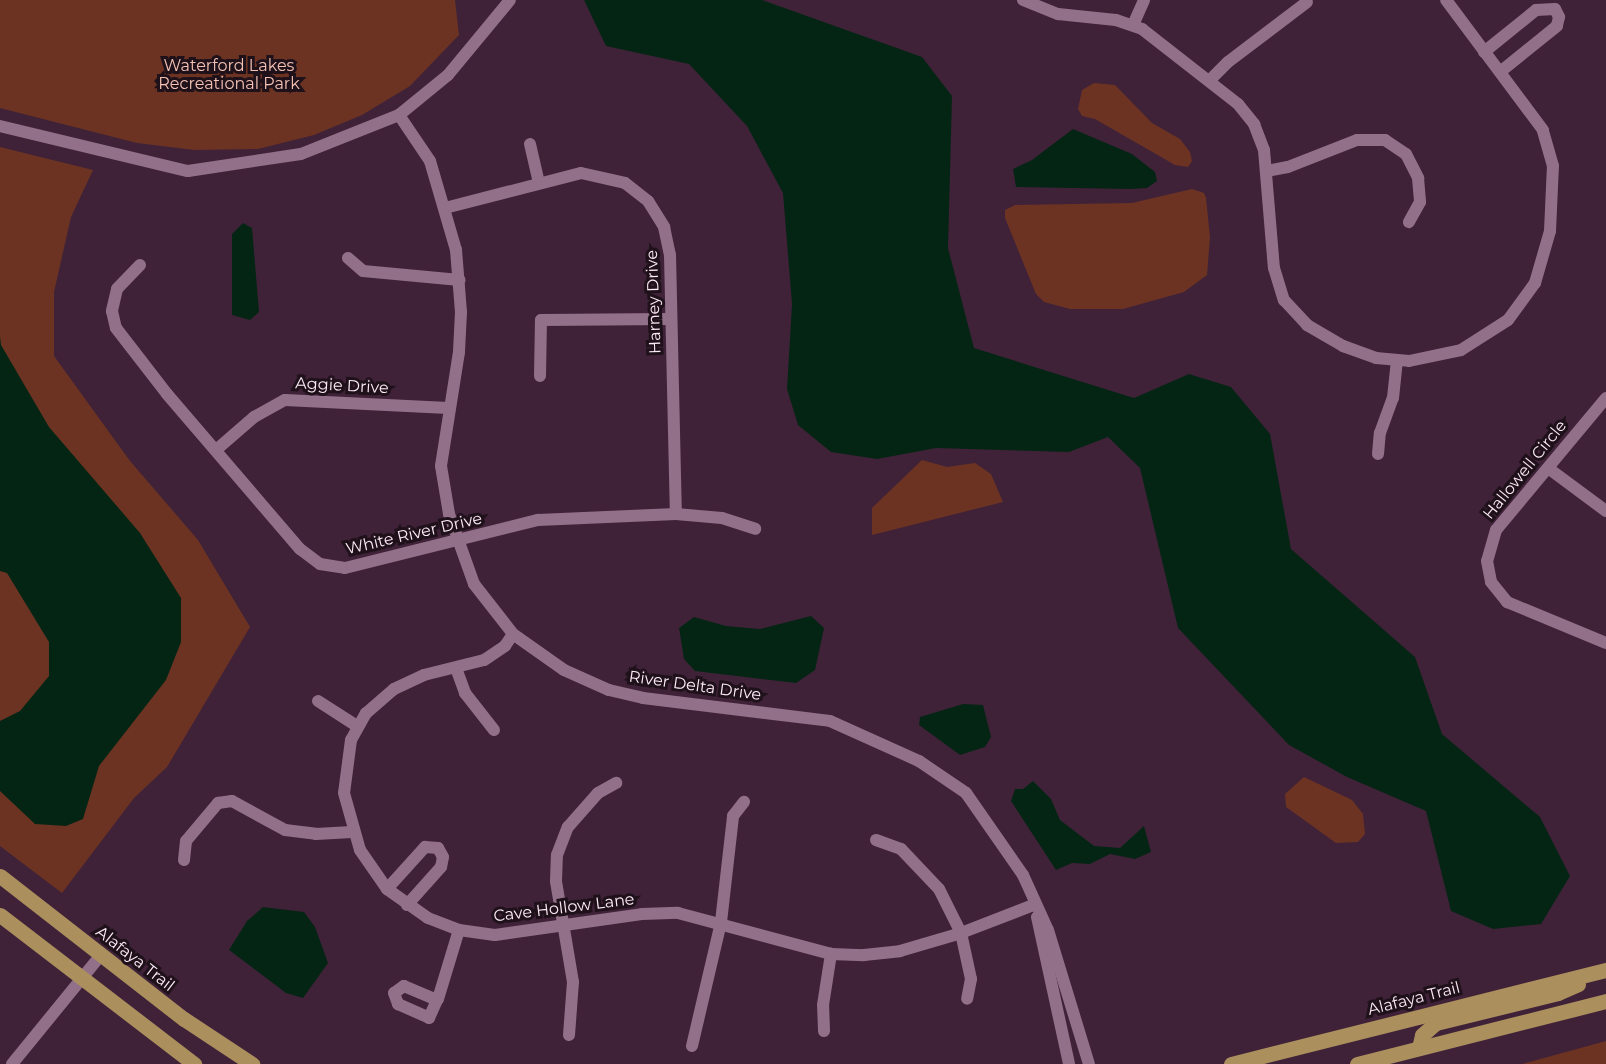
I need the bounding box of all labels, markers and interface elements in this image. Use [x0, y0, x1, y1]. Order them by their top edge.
park label: Waterford Lakes Recreational Park [158, 56, 300, 94]
street label: Harney Drive [643, 250, 665, 354]
street label: Aggie Drive [295, 374, 389, 398]
street label: Hallowell Circle [1479, 417, 1571, 523]
street label: White River Drive [344, 509, 484, 559]
street label: River Delta Drive [628, 667, 762, 705]
street label: Cave Hollow Lane [492, 890, 636, 926]
street label: Alafaya Trail [92, 922, 178, 996]
street label: Alafaya Trail [1366, 978, 1462, 1020]

